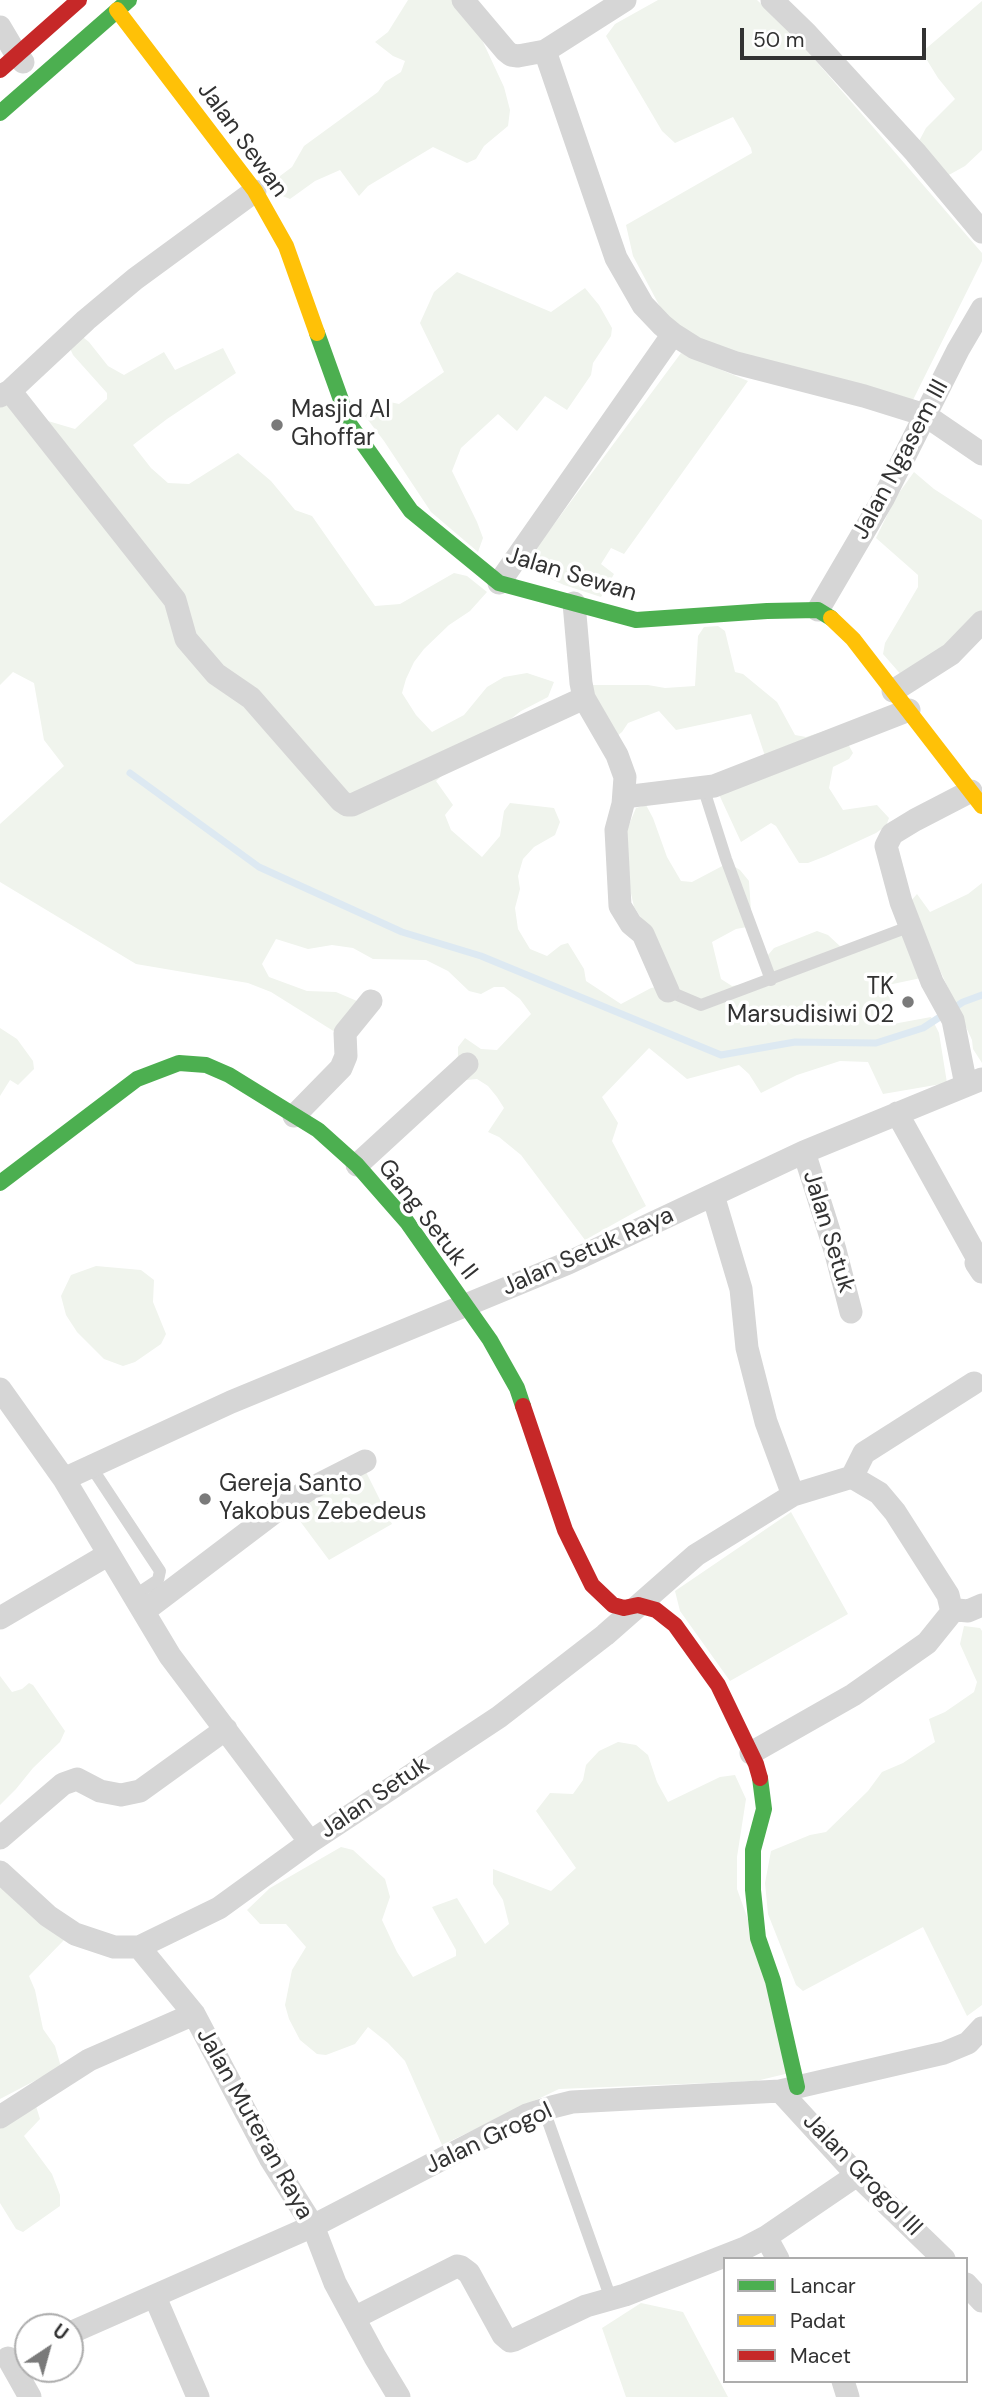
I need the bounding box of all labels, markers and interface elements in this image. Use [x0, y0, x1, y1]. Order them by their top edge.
scale bar [744, 14, 930, 58]
text: 50 m [753, 26, 804, 54]
street label: Jalan Sewan [191, 77, 293, 203]
street label: Jalan Ngasem III [847, 375, 955, 545]
place label: Masjid Al Ghoffar [291, 397, 391, 453]
marker: Masjid Al Ghoffar [269, 417, 285, 433]
street label: Jalan Sewan [502, 541, 640, 609]
place label: TK Marsudisiwi 02 [727, 974, 894, 1030]
marker: TK Marsudisiwi 02 [900, 994, 916, 1010]
street label: Gang Setuk II [371, 1154, 483, 1286]
street label: Jalan Setuk [796, 1168, 860, 1296]
street label: Jalan Setuk Raya [498, 1201, 678, 1303]
place label: Gereja Santo Yakobus Zebedeus [219, 1471, 427, 1527]
marker: Gereja Santo Yakobus Zebedeus [197, 1491, 213, 1507]
street label: Jalan Setuk [315, 1751, 435, 1845]
street label: Jalan Muteran Raya [189, 2023, 319, 2225]
street label: Jalan Grogol [421, 2097, 557, 2181]
street label: Jalan Grogol III [796, 2108, 928, 2242]
legend [723, 2257, 968, 2383]
text: Lancar [790, 2272, 856, 2300]
text: Padat [790, 2307, 846, 2335]
north arrow [14, 2313, 84, 2383]
text: U [48, 2318, 73, 2346]
text: Macet [790, 2342, 851, 2370]

